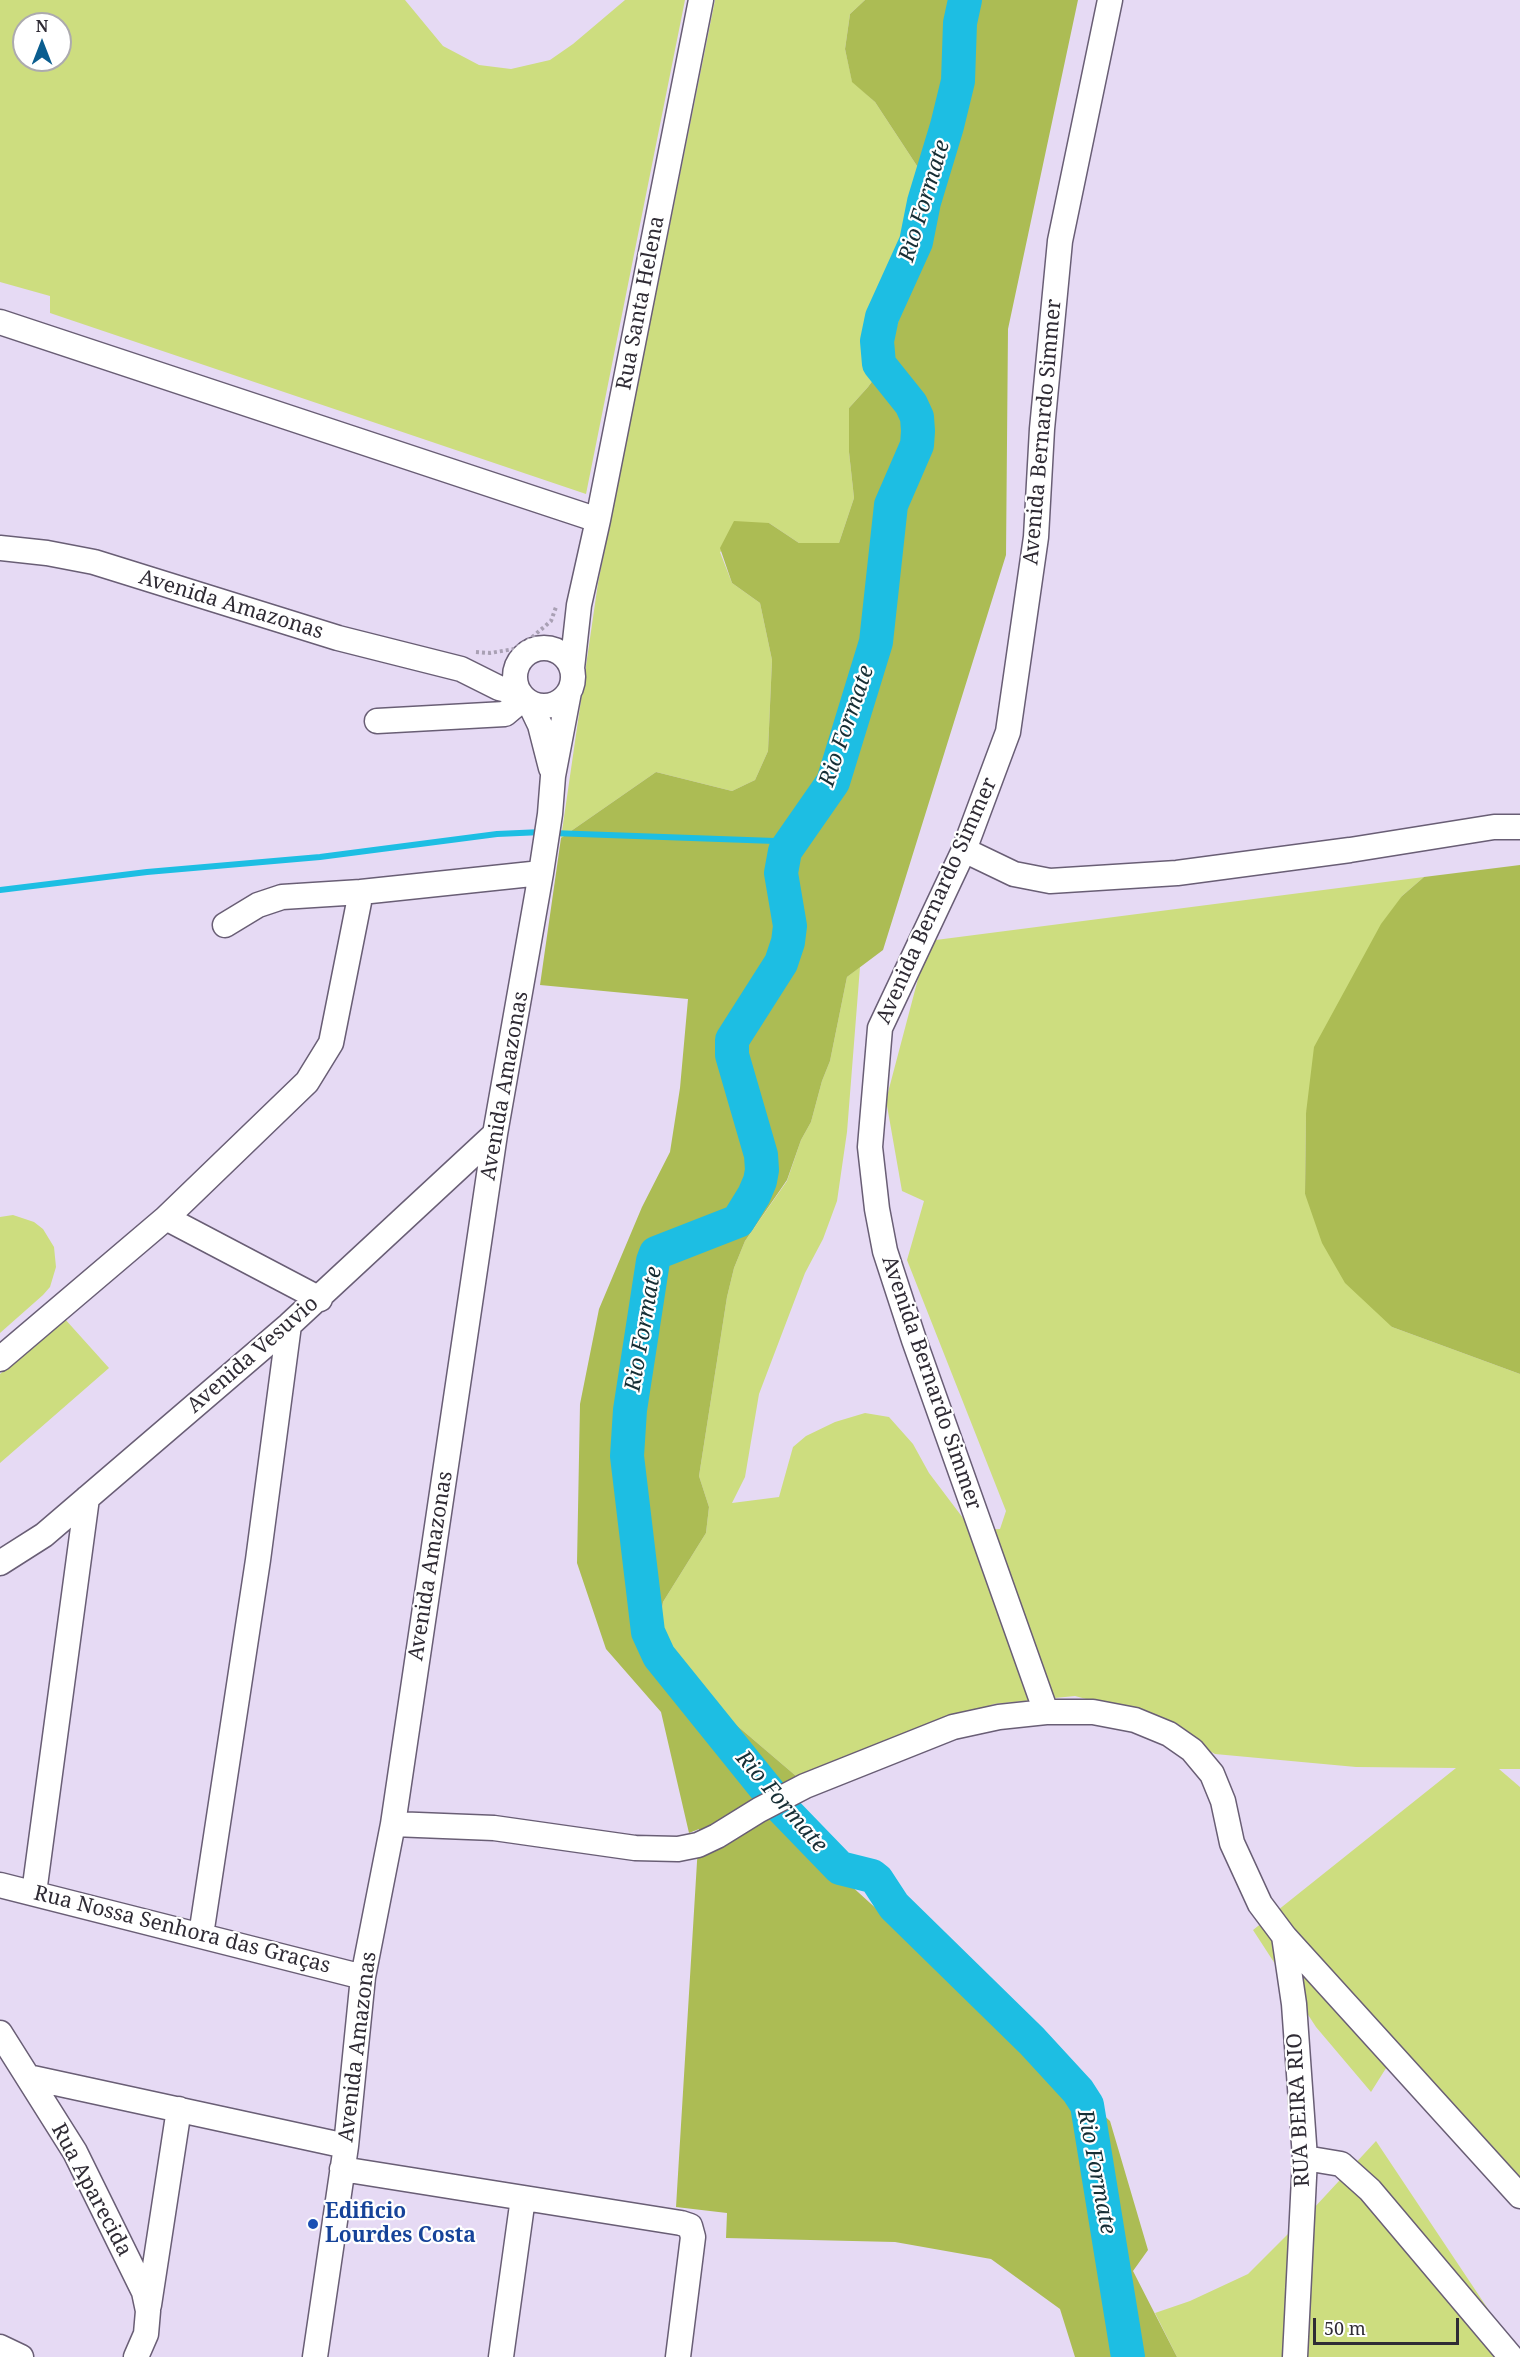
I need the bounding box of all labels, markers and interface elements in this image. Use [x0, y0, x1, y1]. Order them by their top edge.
north arrow [12, 12, 72, 72]
text: N [36, 15, 48, 37]
water label: Rio Formate [894, 137, 956, 265]
street label: Rua Santa Helena [612, 214, 670, 392]
street label: Avenida Bernardo Simmer [1019, 298, 1067, 566]
street label: Avenida Amazonas [136, 565, 326, 645]
water label: Rio Formate [814, 662, 880, 790]
street label: Avenida Bernardo Simmer [871, 774, 1003, 1028]
street label: Avenida Amazonas [476, 989, 534, 1183]
street label: Avenida Bernardo Simmer [876, 1253, 986, 1513]
water label: Rio Formate [620, 1265, 668, 1393]
street label: Avenida Vesuvio [182, 1291, 324, 1419]
street label: Avenida Amazonas [404, 1469, 458, 1663]
water label: Rio Formate [730, 1746, 832, 1858]
street label: Rua Nossa Senhora das Graças [31, 1881, 333, 1979]
street label: Avenida Amazonas [334, 1950, 382, 2144]
street label: RUA BEIRA RIO [1282, 2032, 1316, 2188]
water label: Rio Formate [1071, 2108, 1121, 2236]
street label: Rua Aparecida [45, 2119, 137, 2261]
place label: Edificio Lourdes Costa [325, 2199, 476, 2249]
marker: Edificio Lourdes Costa [306, 2217, 320, 2231]
scale bar [1316, 2306, 1462, 2344]
text: 50 m [1324, 2316, 1366, 2340]

